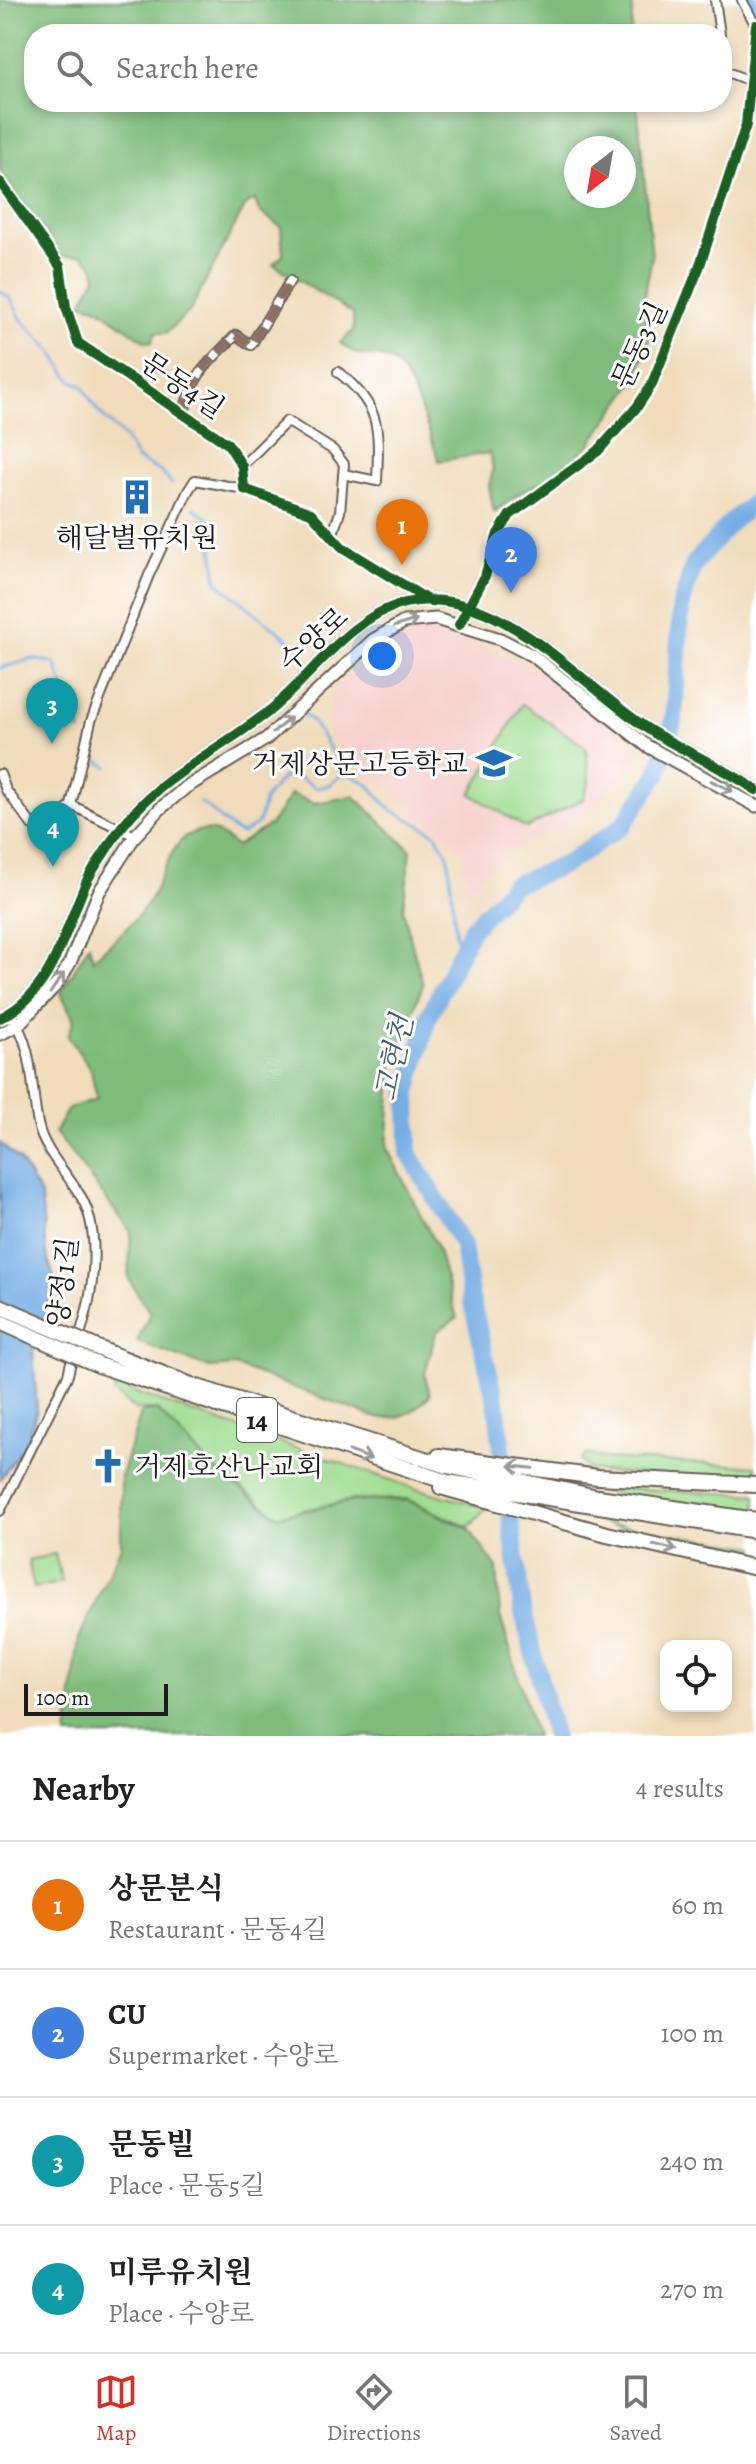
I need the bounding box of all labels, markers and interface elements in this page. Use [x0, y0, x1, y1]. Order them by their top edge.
search box [24, 24, 732, 112]
icon: search [52, 46, 96, 90]
text: Search here [116, 48, 259, 88]
north arrow [564, 136, 636, 208]
street label: 문동3길 [603, 295, 677, 396]
street label: 문동4길 [133, 344, 232, 428]
building icon: 해달별유치원 [118, 478, 156, 516]
pin: 1 [376, 499, 428, 565]
place label: 해달별유치원 [56, 519, 218, 557]
pin: 2 [485, 527, 537, 593]
street label: 수양로 [271, 598, 357, 681]
one-way arrow [393, 615, 418, 629]
your location [362, 636, 402, 676]
pin: 3 [26, 678, 78, 744]
one-way arrow [271, 716, 292, 734]
school or university icon: 거제상문고등학교 [475, 744, 513, 782]
place label: 거제상문고등학교 [252, 745, 468, 783]
one-way arrow [709, 779, 733, 794]
pin: 4 [27, 801, 79, 867]
one-way arrow [49, 972, 65, 994]
water label: 고현천 [365, 1009, 423, 1105]
street label: 양정1길 [39, 1235, 87, 1329]
road number: 14 [237, 1398, 277, 1442]
church icon: 거제호산나교회 [89, 1447, 127, 1485]
place label: 거제호산나교회 [134, 1448, 323, 1486]
one-way arrow [348, 1449, 373, 1464]
one-way arrow [508, 1459, 535, 1474]
one-way arrow [651, 1540, 677, 1555]
map controls [660, 1640, 732, 1712]
button: locate [660, 1640, 732, 1712]
scale bar [24, 1680, 168, 1716]
text: 100 m [36, 1683, 90, 1713]
text: Nearby [32, 1765, 135, 1812]
text: 4 results [636, 1771, 724, 1806]
text: 상문분식 [108, 1868, 224, 1908]
text: 1 [53, 1888, 63, 1923]
text: 60 m [671, 1888, 724, 1923]
text: Restaurant · 문동4길 [108, 1912, 327, 1947]
text: CU [108, 1994, 146, 2034]
text: 2 [52, 2016, 64, 2051]
text: 100 m [661, 2016, 724, 2051]
text: Supermarket · 수양로 [108, 2038, 338, 2073]
text: 문동빌 [108, 2124, 195, 2164]
text: 3 [52, 2144, 64, 2179]
text: 240 m [659, 2144, 724, 2179]
text: Place · 문동5길 [108, 2168, 265, 2203]
text: 미루유치원 [108, 2252, 253, 2292]
text: 4 [52, 2272, 64, 2307]
text: 270 m [660, 2272, 724, 2307]
text: Place · 수양로 [108, 2296, 254, 2331]
tab: Map [94, 2370, 138, 2448]
tab: Directions [327, 2370, 421, 2448]
tab: Saved [610, 2370, 662, 2448]

